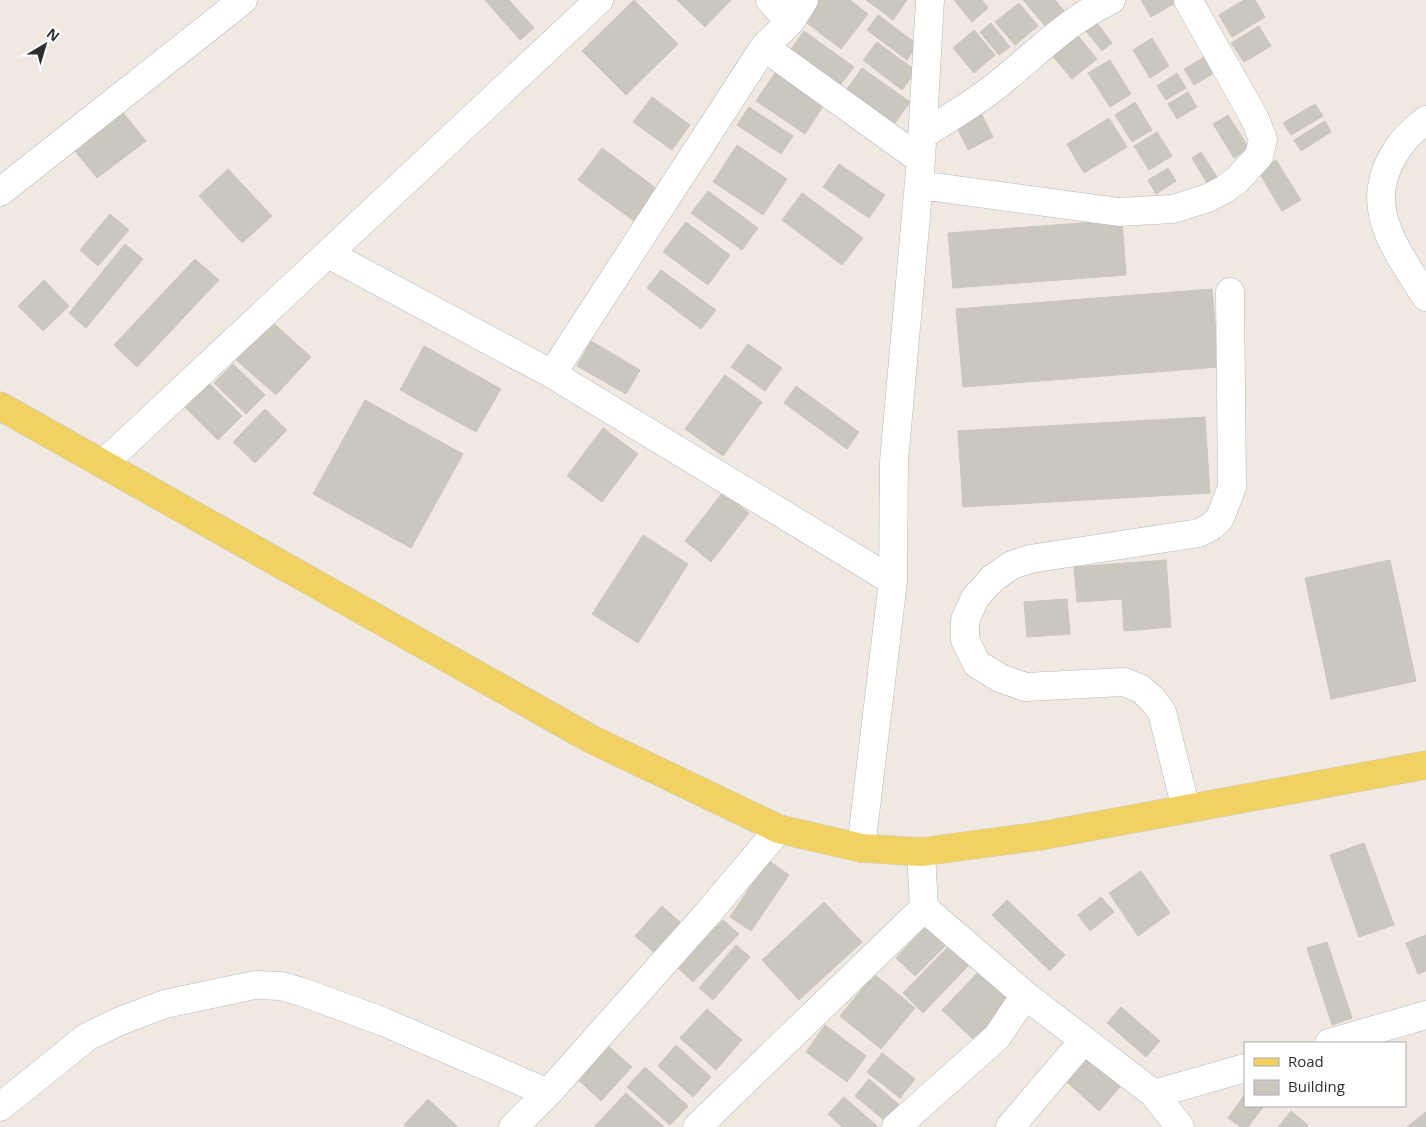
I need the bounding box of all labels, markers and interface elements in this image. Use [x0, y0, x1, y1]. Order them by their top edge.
north arrow [20, 20, 70, 70]
text: N [43, 23, 64, 45]
legend [1244, 1042, 1406, 1107]
text: Road [1288, 1051, 1324, 1071]
text: Building [1288, 1076, 1345, 1096]

